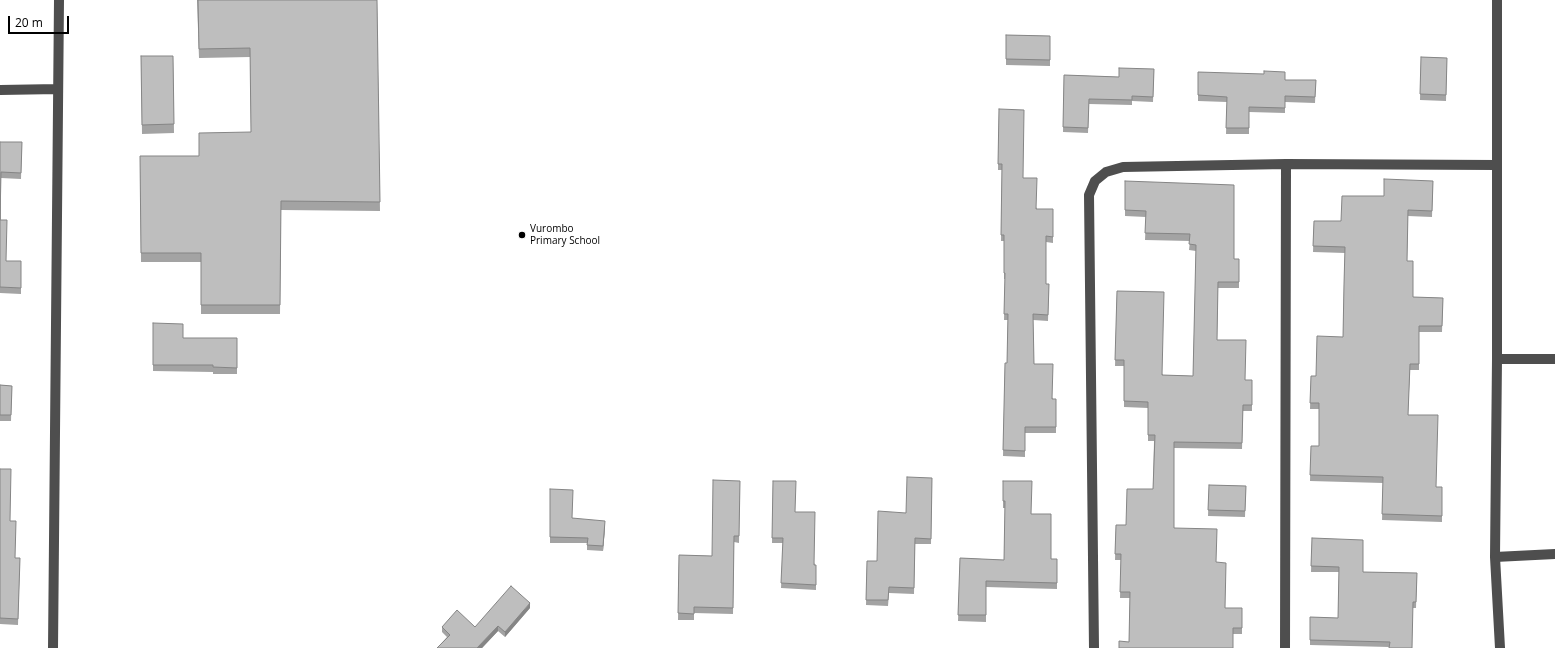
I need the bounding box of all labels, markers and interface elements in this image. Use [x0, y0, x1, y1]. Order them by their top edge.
scale bar [10, 8, 71, 34]
text: 20 m [15, 14, 43, 31]
place label: Vurombo Primary School [530, 223, 600, 246]
marker: Vurombo Primary School [517, 230, 527, 240]

